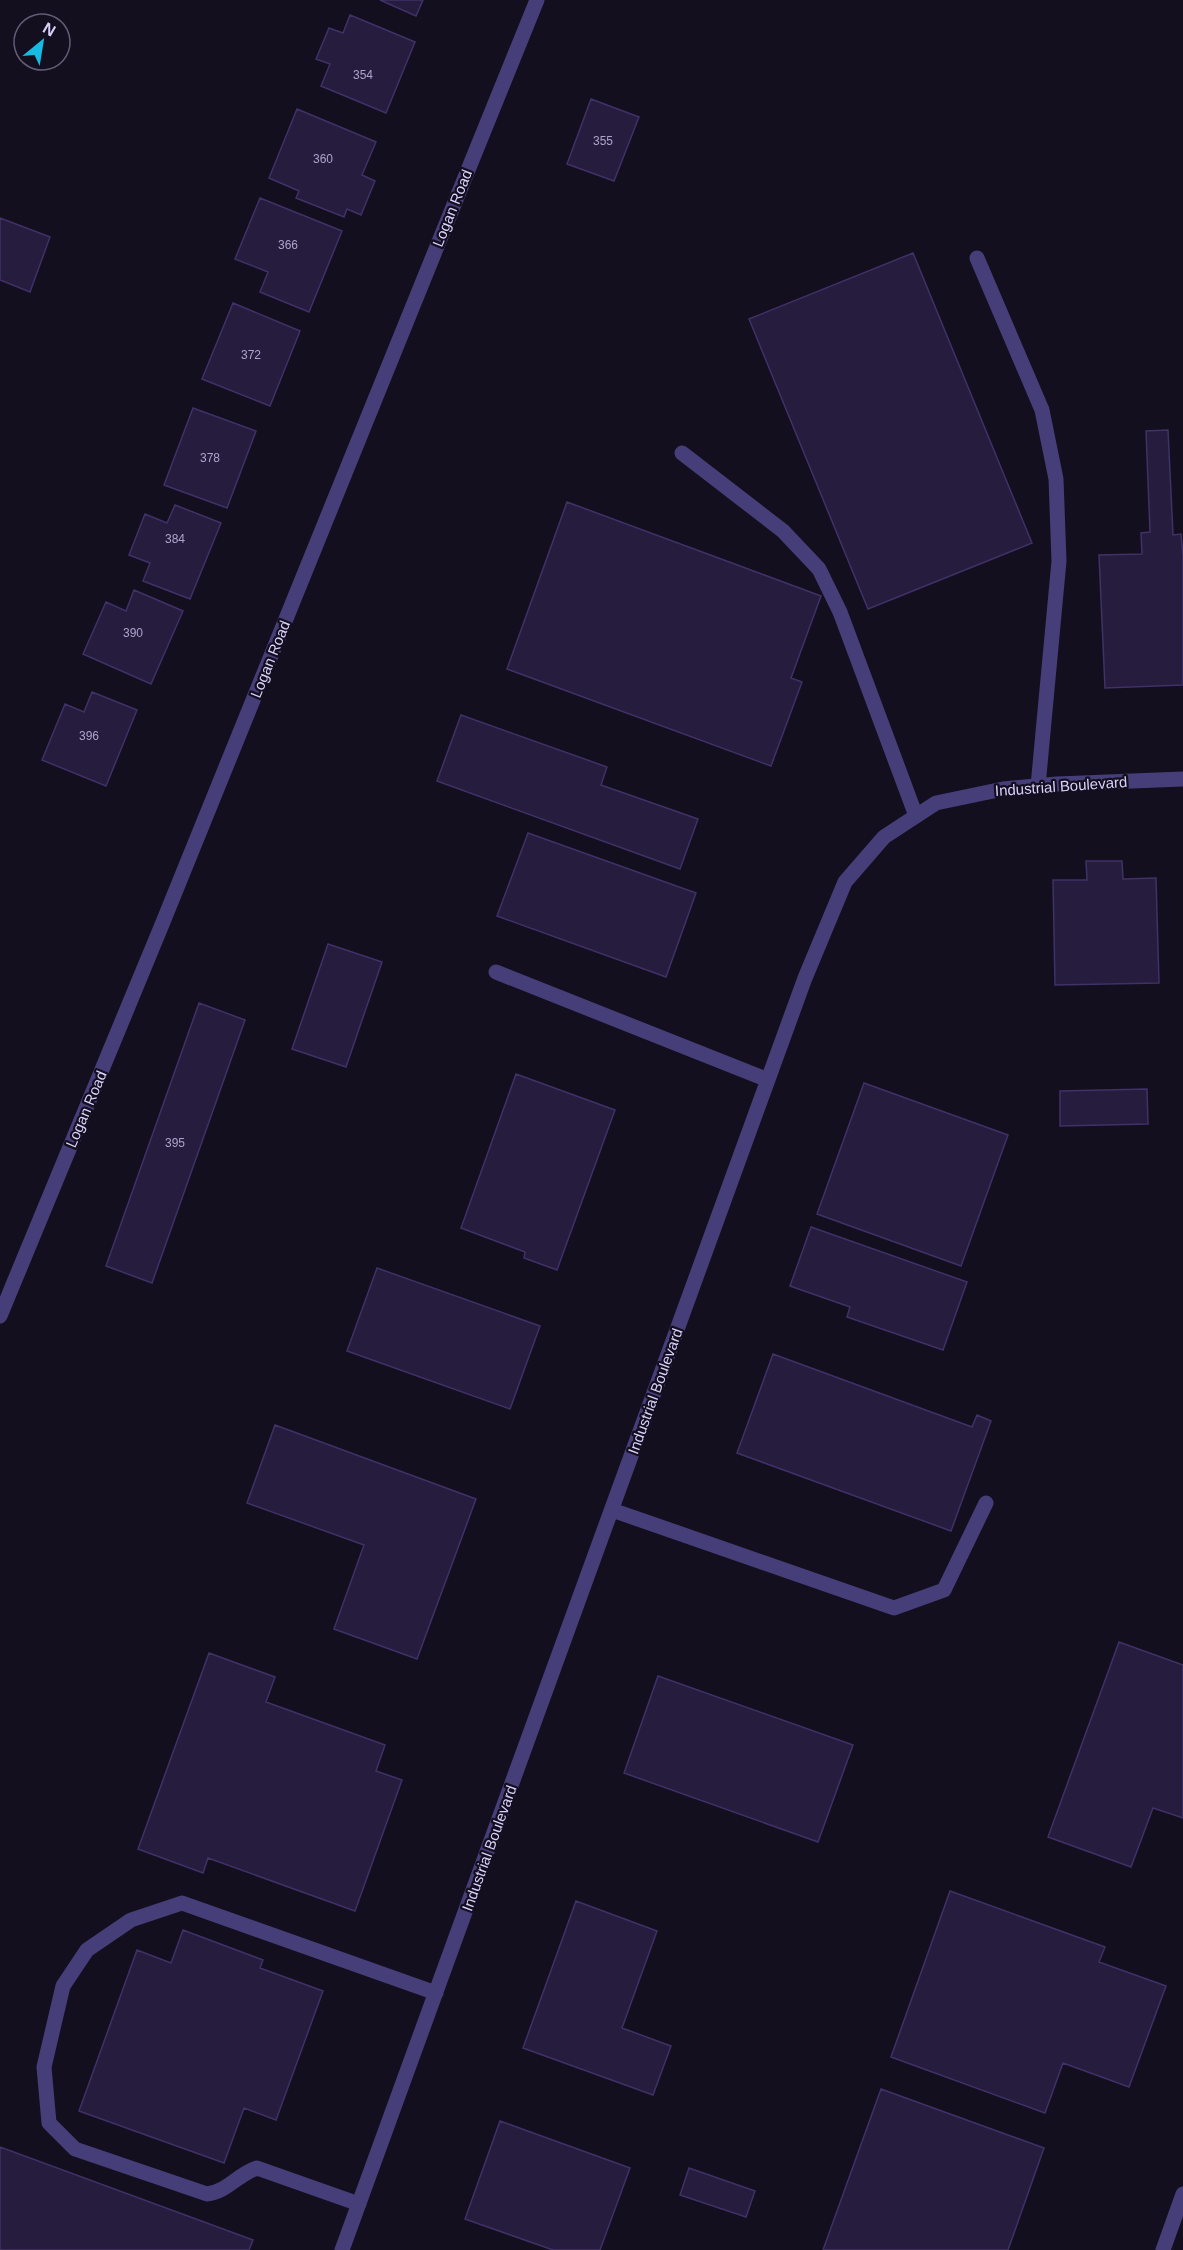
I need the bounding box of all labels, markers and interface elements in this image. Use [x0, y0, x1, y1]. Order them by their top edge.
north arrow [12, 12, 72, 72]
text: N [40, 19, 59, 40]
house number: 354 [353, 68, 373, 82]
house number: 355 [593, 134, 613, 148]
house number: 360 [313, 152, 333, 166]
street label: Logan Road [429, 167, 475, 249]
house number: 366 [278, 238, 298, 252]
house number: 372 [241, 348, 261, 362]
house number: 378 [200, 451, 220, 465]
house number: 384 [165, 532, 185, 546]
street label: Logan Road [247, 618, 293, 700]
house number: 390 [123, 626, 143, 640]
house number: 396 [79, 729, 99, 743]
street label: Industrial Boulevard [994, 773, 1128, 799]
street label: Logan Road [62, 1068, 110, 1150]
house number: 395 [165, 1136, 185, 1150]
street label: Industrial Boulevard [624, 1326, 686, 1456]
street label: Industrial Boulevard [458, 1783, 520, 1913]

